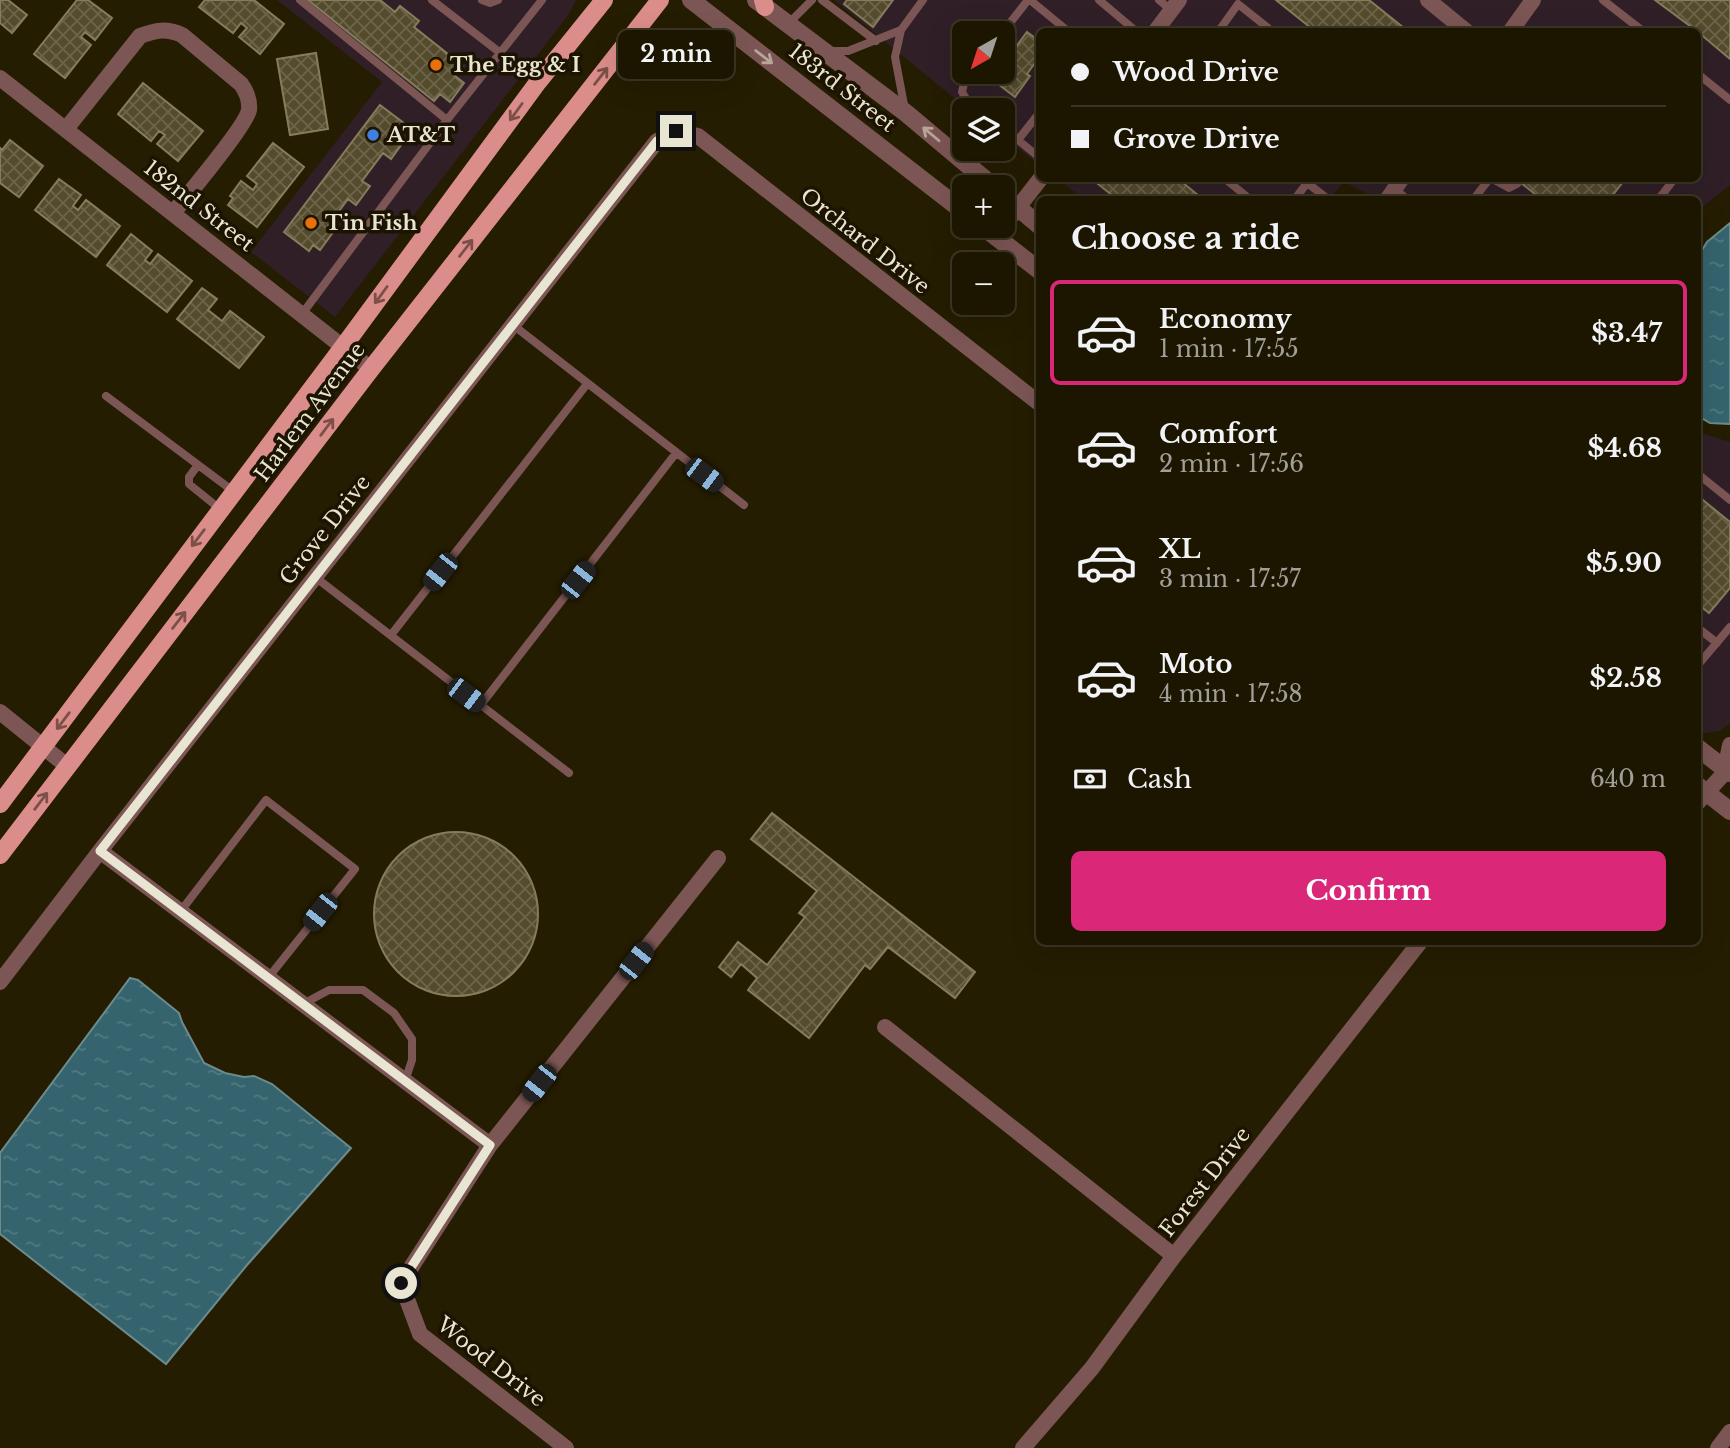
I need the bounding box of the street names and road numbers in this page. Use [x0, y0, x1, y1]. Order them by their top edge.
street label: 183rd Street [783, 38, 901, 138]
street label: 182nd Street [139, 155, 259, 257]
street label: Orchard Drive [795, 182, 935, 300]
street label: Harlem Avenue [249, 337, 371, 487]
street label: Grove Drive [274, 470, 376, 590]
street label: Forest Drive [1154, 1122, 1256, 1242]
street label: Wood Drive [431, 1311, 551, 1412]

